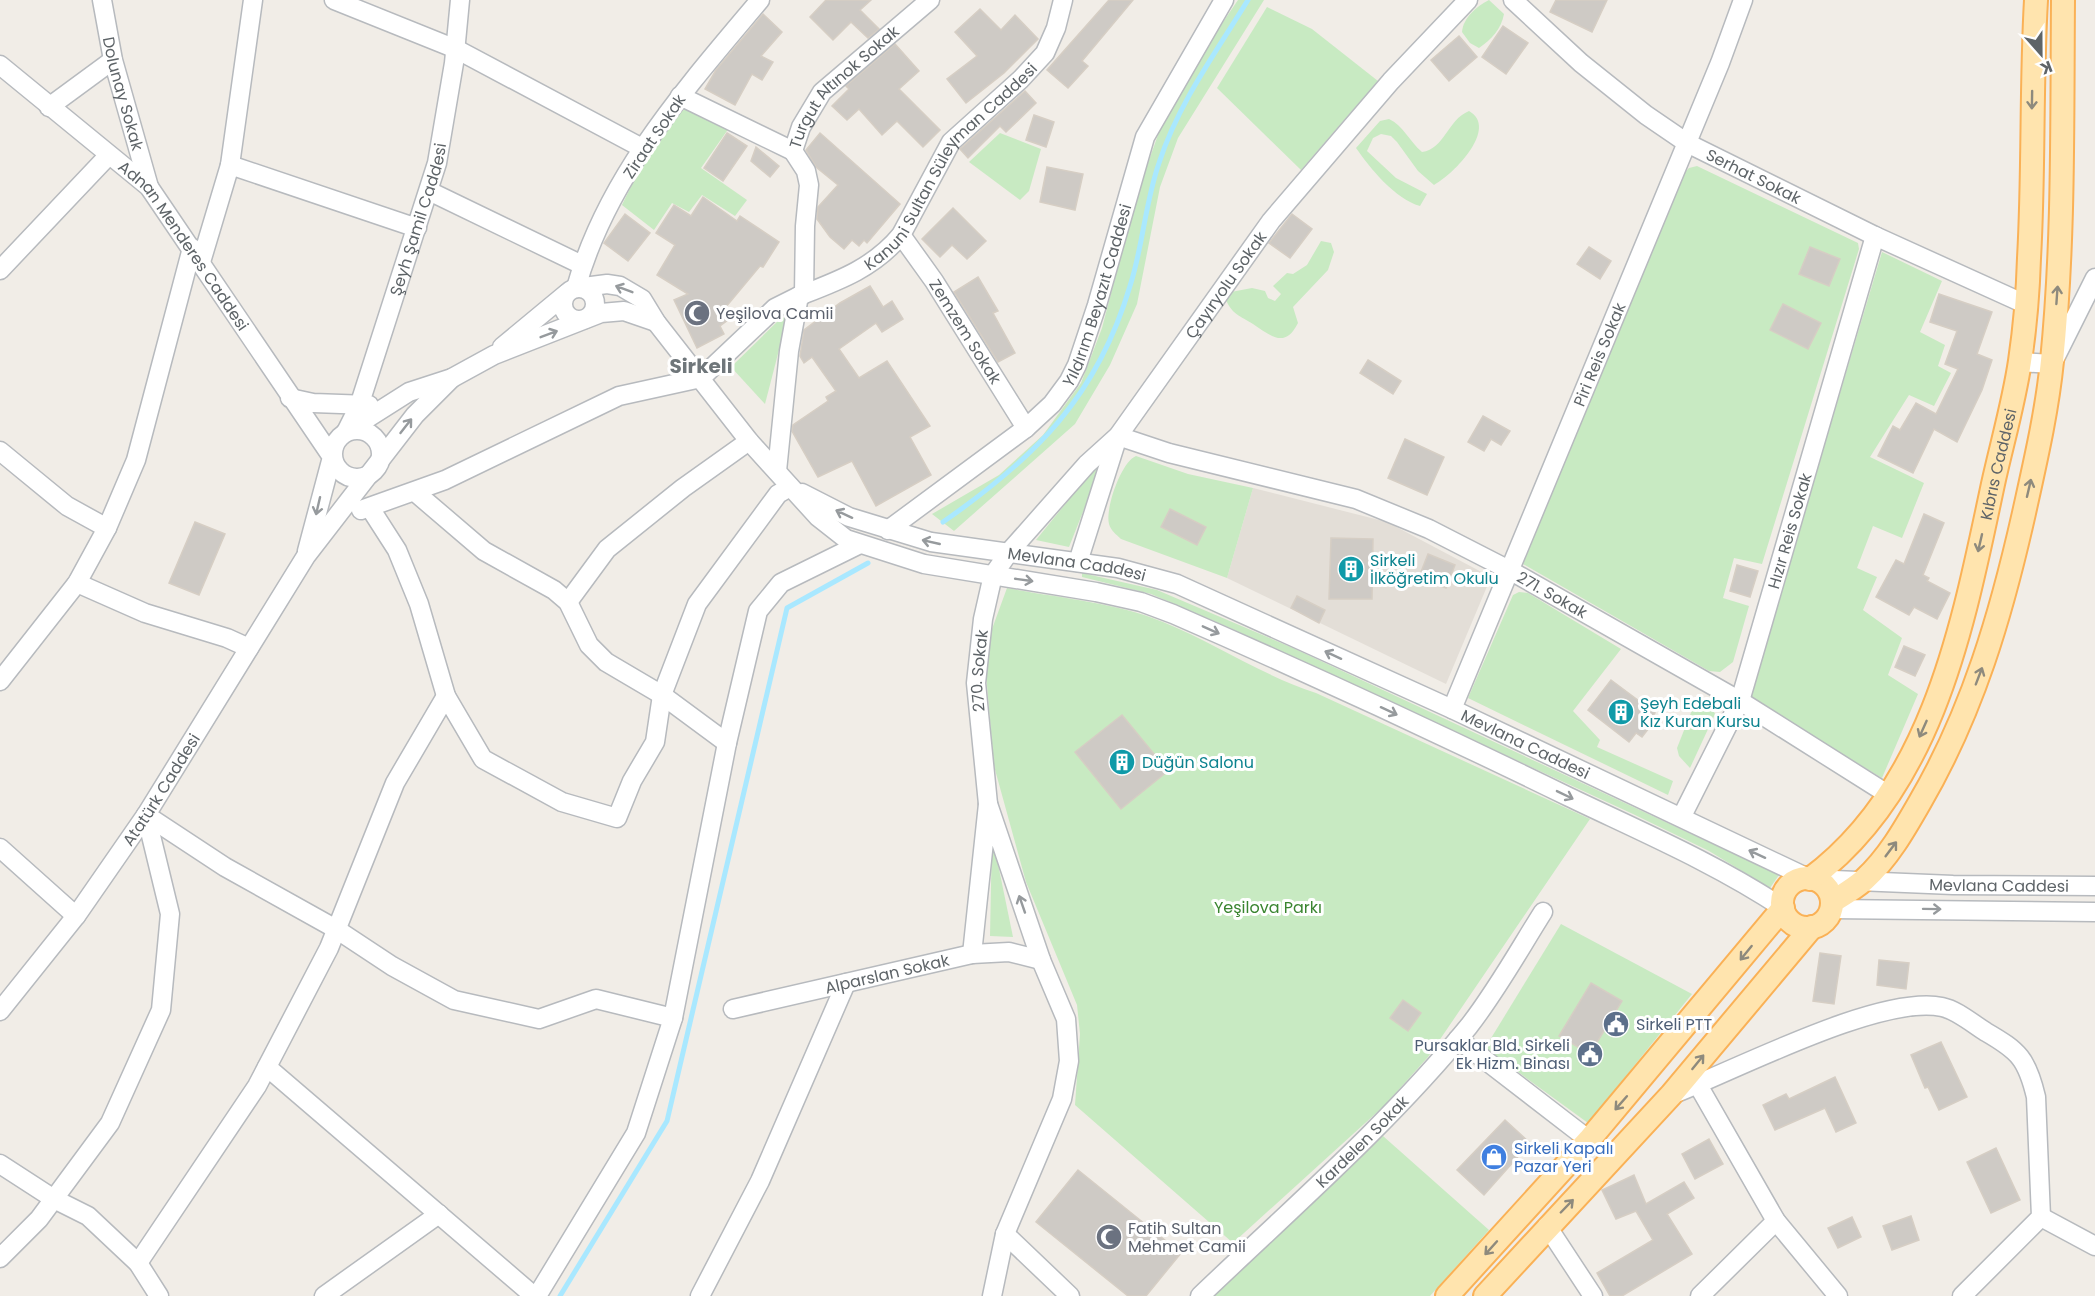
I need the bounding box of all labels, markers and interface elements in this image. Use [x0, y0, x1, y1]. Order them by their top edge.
street label: Turgut Altınok Sokak [784, 20, 905, 152]
north arrow [2011, 24, 2071, 84]
street label: Dolunay Sokak [97, 35, 149, 154]
text: K [2037, 55, 2056, 80]
street label: Kanuni Sultan Süleyman Caddesi [860, 58, 1042, 276]
street label: Ziraat Sokak [618, 89, 692, 183]
one-way arrow [2027, 90, 2038, 110]
street label: Şeyh Şamil Caddesi [384, 141, 452, 299]
street label: Serhat Sokak [1702, 143, 1806, 210]
street label: Adnan Menderes Caddesi [113, 155, 254, 335]
street label: Yıldırım Beyazıt Caddesi [1057, 201, 1137, 392]
street label: Çayıryolu Sokak [1180, 226, 1273, 343]
street label: Zemzem Sokak [923, 275, 1007, 389]
one-way arrow [615, 282, 633, 293]
one-way arrow [2052, 286, 2063, 306]
mosque icon: Yeşilova Camii [682, 298, 712, 328]
street label: Piri Reis Sokak [1568, 298, 1632, 410]
place label: Yeşilova Camii [716, 302, 833, 325]
one-way arrow [539, 327, 558, 338]
district label: Sirkeli [669, 352, 733, 380]
street label: Kıbrıs Caddesi [1975, 406, 2023, 522]
one-way arrow [399, 419, 412, 435]
street label: Hızır Reis Sokak [1762, 470, 1818, 592]
one-way arrow [2024, 479, 2036, 498]
one-way arrow [312, 496, 324, 515]
one-way arrow [835, 507, 853, 519]
one-way arrow [1974, 533, 1986, 552]
one-way arrow [922, 535, 941, 547]
street label: Mevlana Caddesi [1006, 542, 1149, 587]
place label: Sirkeli İlköğretim Okulu [1370, 549, 1499, 590]
building icon: Sirkeli İlköğretim Okulu [1336, 554, 1366, 584]
street label: 271. Sokak [1513, 566, 1592, 624]
one-way arrow [1013, 574, 1033, 585]
one-way arrow [1202, 626, 1220, 637]
street label: 270. Sokak [965, 628, 994, 713]
one-way arrow [1325, 648, 1343, 660]
one-way arrow [1975, 667, 1986, 686]
place label: Şeyh Edebali Kız Kuran Kursu [1640, 692, 1761, 733]
building icon: Şeyh Edebali Kız Kuran Kursu [1606, 697, 1636, 727]
street label: Mevlana Caddesi [1457, 704, 1594, 785]
one-way arrow [1379, 705, 1397, 717]
one-way arrow [1917, 719, 1929, 737]
street label: Atatürk Caddesi [117, 729, 206, 851]
building icon: Düğün Salonu [1107, 747, 1137, 777]
place label: Düğün Salonu [1142, 751, 1254, 774]
one-way arrow [1555, 789, 1573, 801]
one-way arrow [1884, 841, 1897, 857]
one-way arrow [1749, 847, 1767, 859]
street label: Mevlana Caddesi [1929, 873, 2069, 898]
one-way arrow [1015, 895, 1026, 914]
park label: Yeşilova Parkı [1214, 896, 1322, 919]
one-way arrow [1921, 903, 1941, 915]
one-way arrow [1739, 945, 1753, 960]
street label: Alparslan Sokak [823, 948, 952, 1000]
public building icon: Sirkeli PTT [1601, 1009, 1631, 1039]
place label: Sirkeli PTT [1636, 1013, 1713, 1036]
place label: Pursaklar Bld. Sirkeli Ek Hizm. Binası [1415, 1034, 1570, 1075]
public building icon: Pursaklar Bld. Sirkeli Ek Hizm. Binası [1575, 1039, 1605, 1069]
one-way arrow [1691, 1055, 1705, 1070]
street label: Kardelen Sokak [1311, 1090, 1415, 1193]
one-way arrow [1614, 1095, 1628, 1110]
place label: Sirkeli Kapalı Pazar Yeri [1514, 1137, 1614, 1178]
shop icon: Sirkeli Kapalı Pazar Yeri [1479, 1142, 1509, 1172]
one-way arrow [1559, 1199, 1573, 1214]
place label: Fatih Sultan Mehmet Camii [1128, 1217, 1246, 1258]
mosque icon: Fatih Sultan Mehmet Camii [1094, 1222, 1124, 1252]
one-way arrow [1484, 1240, 1498, 1255]

